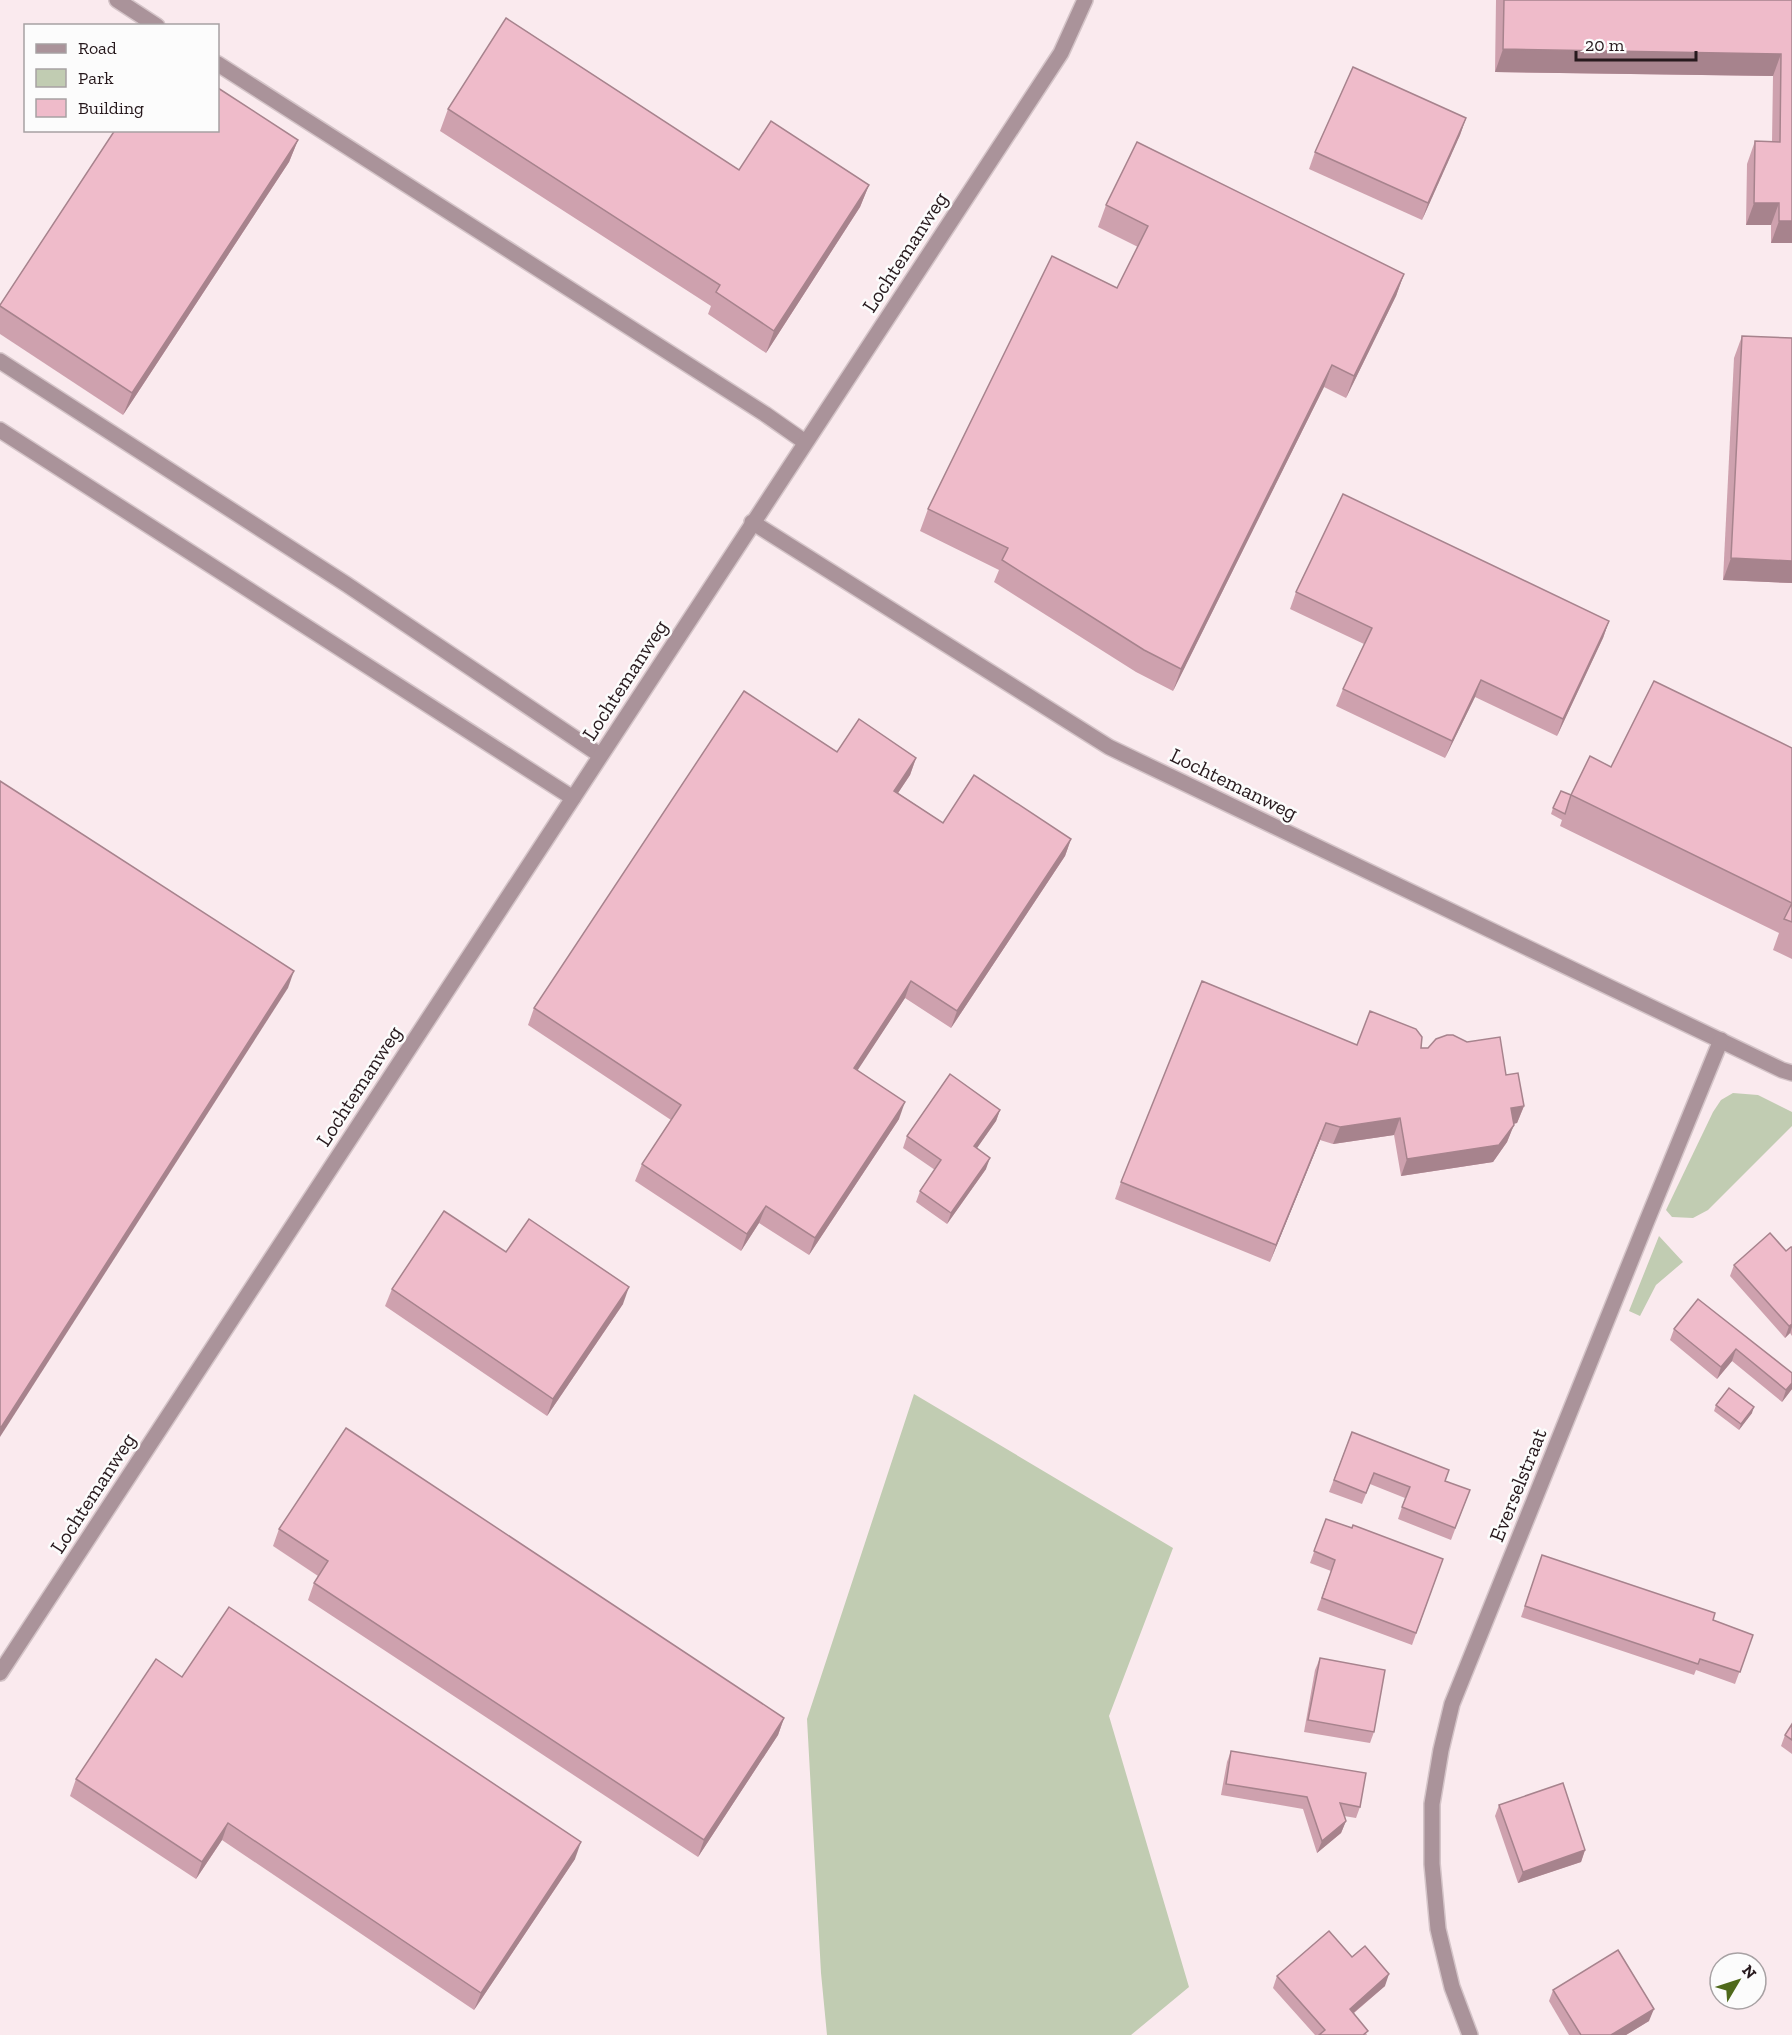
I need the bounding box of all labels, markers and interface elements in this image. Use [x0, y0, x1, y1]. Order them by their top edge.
legend [24, 24, 219, 132]
scale bar [1576, 24, 1696, 62]
text: 20 m [1585, 34, 1625, 56]
text: Road [78, 37, 117, 59]
text: Park [78, 67, 114, 89]
text: Building [78, 97, 144, 119]
street label: Lochtemanweg [856, 186, 953, 317]
street label: Lochtemanweg [576, 614, 673, 745]
street label: Lochtemanweg [1167, 742, 1302, 825]
street label: Lochtemanweg [310, 1020, 407, 1151]
street label: Everselstraat [1483, 1424, 1552, 1545]
street label: Lochtemanweg [44, 1427, 141, 1558]
north arrow [1708, 1951, 1768, 2011]
text: N [1738, 1961, 1760, 1983]

